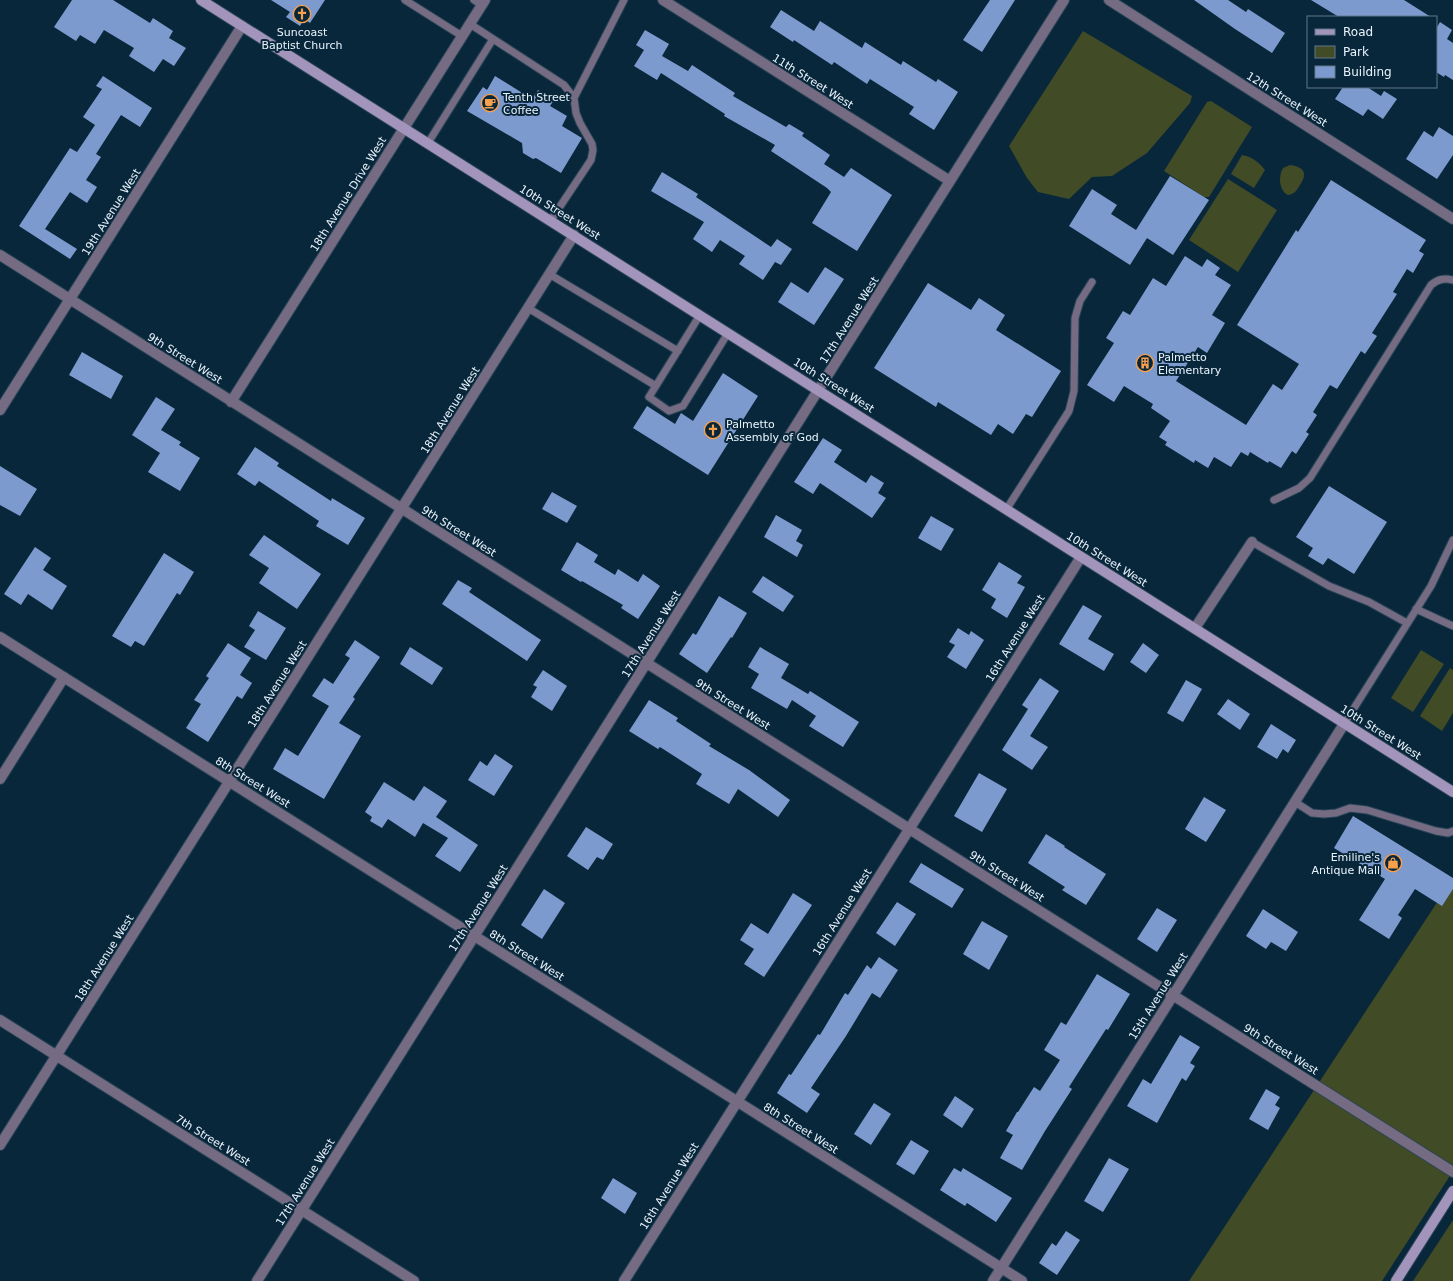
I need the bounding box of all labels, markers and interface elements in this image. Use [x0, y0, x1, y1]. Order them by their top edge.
church icon: Suncoast Baptist Church [292, 4, 312, 24]
legend [1307, 16, 1437, 88]
text: Road [1343, 25, 1373, 39]
place label: Suncoast Baptist Church [261, 26, 343, 52]
text: Park [1343, 45, 1369, 59]
street label: 11th Street West [770, 51, 856, 112]
text: Building [1343, 65, 1392, 79]
street label: 12th Street West [1244, 69, 1330, 130]
place label: Tenth Street Coffee [502, 91, 570, 117]
cafe icon: Tenth Street Coffee [480, 93, 500, 113]
street label: 18th Avenue Drive West [308, 134, 390, 254]
street label: 19th Avenue West [79, 166, 144, 258]
street label: 10th Street West [517, 182, 603, 243]
street label: 17th Avenue West [817, 274, 882, 366]
street label: 9th Street West [145, 330, 225, 387]
place label: Palmetto Elementary [1158, 351, 1222, 377]
building icon: Palmetto Elementary [1135, 353, 1155, 373]
street label: 10th Street West [791, 355, 877, 416]
street label: 18th Avenue West [418, 364, 483, 456]
place label: Palmetto Assembly of God [726, 418, 819, 444]
church icon: Palmetto Assembly of God [703, 420, 723, 440]
street label: 9th Street West [419, 503, 499, 560]
street label: 10th Street West [1064, 529, 1150, 590]
street label: 17th Avenue West [619, 588, 684, 680]
street label: 16th Avenue West [983, 592, 1048, 684]
street label: 18th Avenue West [245, 638, 310, 730]
street label: 9th Street West [693, 676, 773, 733]
street label: 10th Street West [1338, 702, 1424, 763]
street label: 8th Street West [213, 754, 293, 811]
street label: 9th Street West [967, 848, 1047, 905]
place label: Emiline's Antique Mall [1312, 851, 1380, 877]
shop icon: Emiline's Antique Mall [1383, 853, 1403, 873]
street label: 17th Avenue West [446, 862, 511, 954]
street label: 16th Avenue West [810, 866, 875, 958]
street label: 18th Avenue West [72, 912, 137, 1004]
street label: 8th Street West [487, 927, 567, 984]
street label: 15th Avenue West [1126, 950, 1191, 1042]
street label: 9th Street West [1241, 1021, 1321, 1078]
street label: 8th Street West [761, 1100, 841, 1157]
street label: 7th Street West [173, 1112, 253, 1169]
street label: 17th Avenue West [273, 1136, 338, 1228]
street label: 16th Avenue West [637, 1140, 702, 1232]

